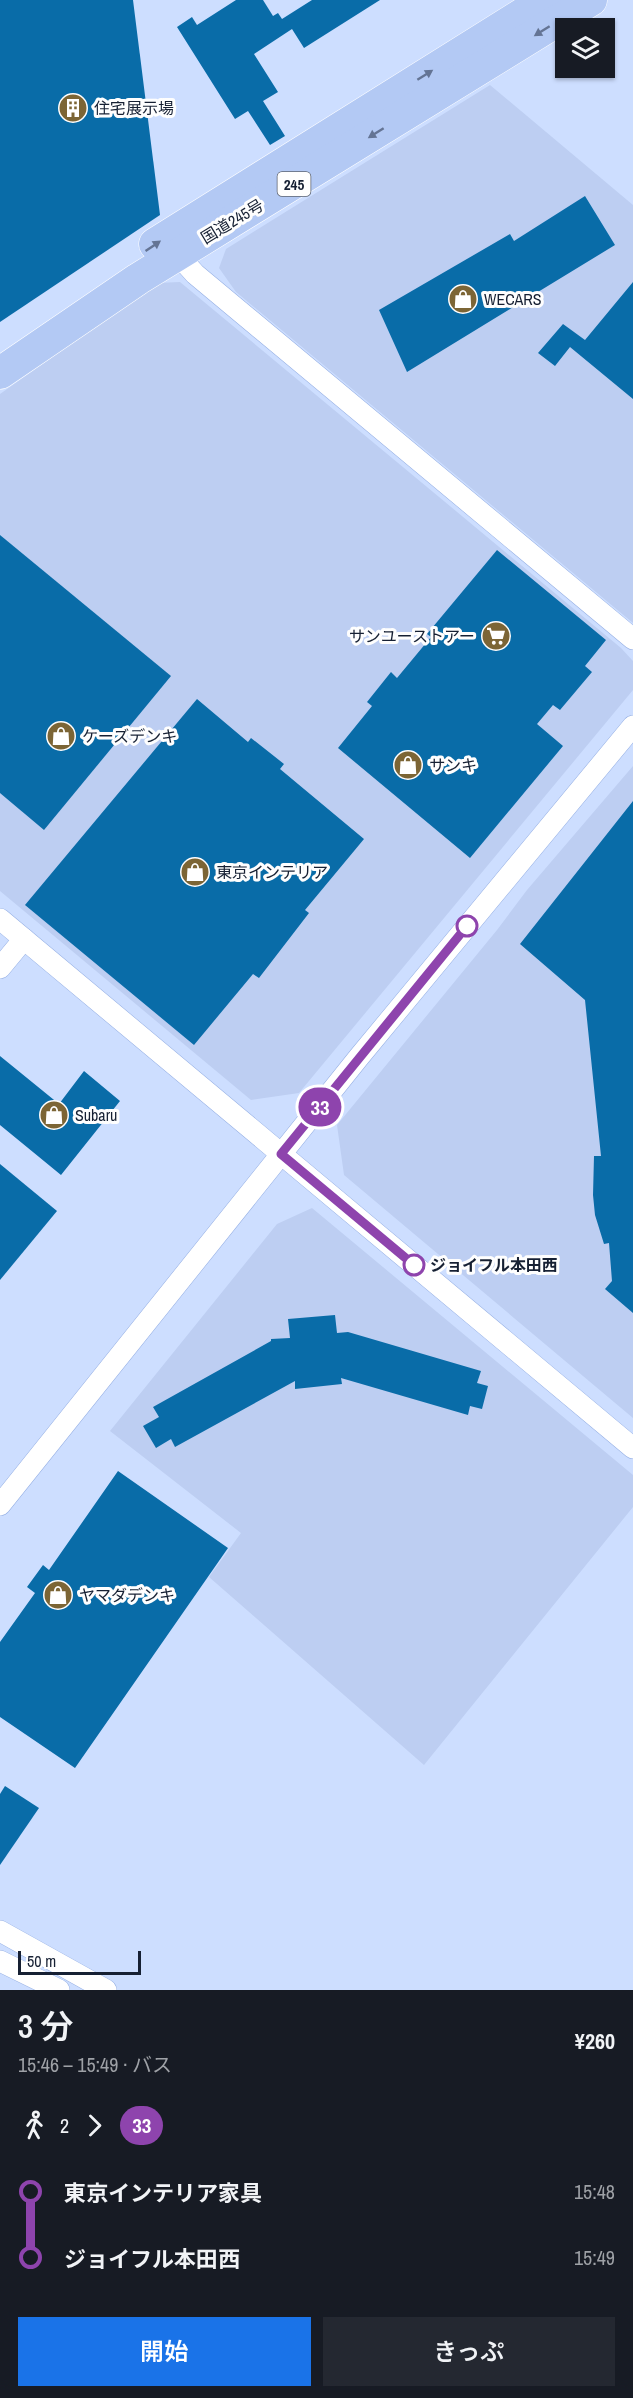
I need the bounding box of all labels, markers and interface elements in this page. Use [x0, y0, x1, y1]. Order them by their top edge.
map controls [555, 18, 615, 78]
button: layers [555, 18, 615, 78]
one-way arrow [534, 25, 550, 36]
one-way arrow [416, 69, 432, 81]
building icon: 住宅展示場 [57, 92, 89, 124]
place label: 住宅展示場 [94, 97, 174, 119]
one-way arrow [368, 128, 384, 139]
road number: 245 [278, 172, 310, 196]
street label: 国道245号 [196, 194, 268, 248]
one-way arrow [144, 240, 161, 251]
shop icon: WECARS [447, 283, 479, 315]
place label: WECARS [484, 288, 542, 310]
supermarket icon: サンユーストアー [480, 620, 512, 652]
place label: サンユーストアー [349, 625, 475, 647]
shop icon: ケーズデンキ [45, 720, 77, 752]
place label: ケーズデンキ [82, 725, 177, 747]
shop icon: サンキ [392, 749, 424, 781]
place label: サンキ [429, 754, 477, 776]
shop icon: 東京インテリア [179, 856, 211, 888]
place label: 東京インテリア [216, 861, 328, 883]
unlabelled marker [456, 915, 478, 937]
line badge: 33 [293, 1088, 347, 1126]
text: 33 [310, 1093, 330, 1122]
shop icon: Subaru [38, 1099, 70, 1131]
place label: Subaru [75, 1104, 117, 1126]
marker: ジョイフル本田西 [403, 1254, 425, 1276]
place label: ジョイフル本田西 [430, 1254, 558, 1276]
shop icon: ヤマダデンキ [42, 1579, 74, 1611]
place label: ヤマダデンキ [79, 1584, 175, 1606]
scale bar [18, 1948, 141, 1976]
text: 50 m [27, 1950, 56, 1972]
text: 3 分 [18, 2004, 74, 2048]
text: ¥260 [575, 2026, 615, 2056]
text: 15:46 – 15:49 · バス [18, 2051, 172, 2078]
icon: walk [18, 2109, 51, 2142]
icon: forward [78, 2109, 111, 2142]
text: 33 [132, 2111, 151, 2140]
text: 2 [60, 2112, 69, 2139]
text: 東京インテリア家具 [64, 2178, 262, 2208]
text: 15:48 [574, 2178, 615, 2205]
text: ジョイフル本田西 [64, 2244, 240, 2274]
text: 15:49 [574, 2244, 615, 2271]
button: 開始 [18, 2317, 311, 2386]
button: きっぷ [323, 2317, 615, 2386]

